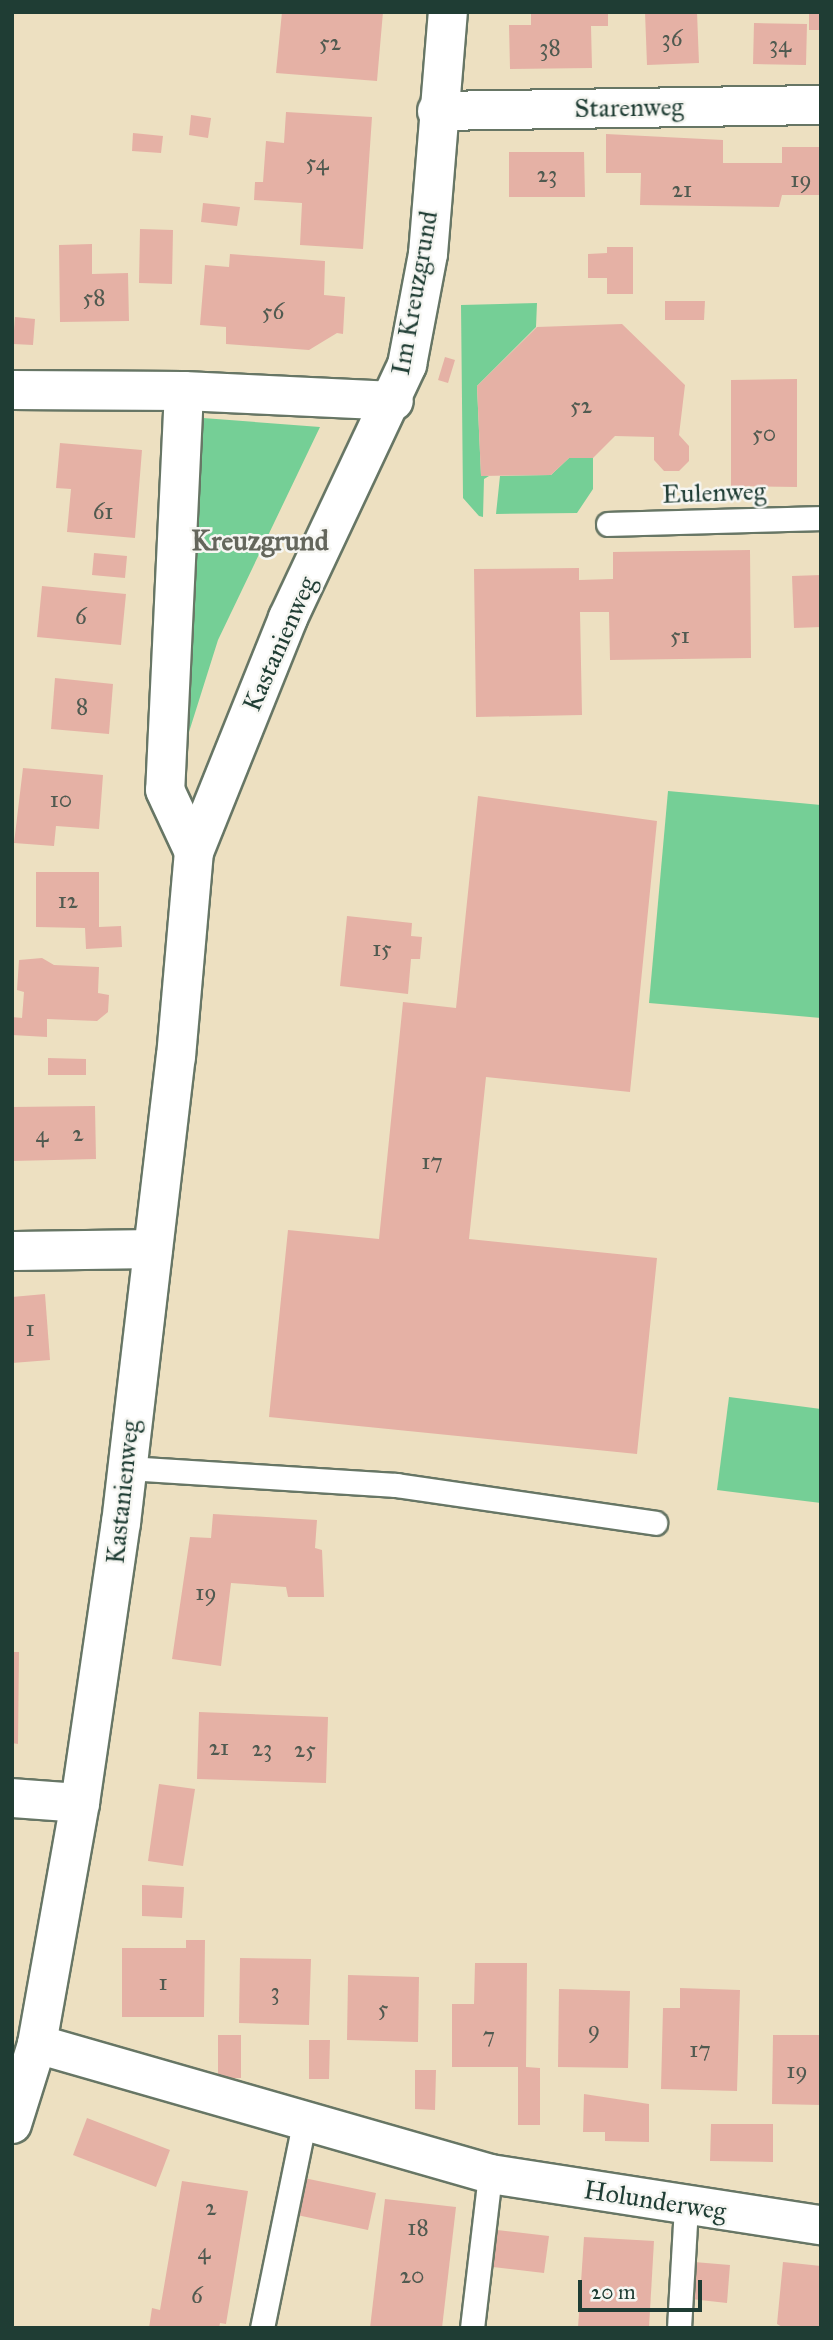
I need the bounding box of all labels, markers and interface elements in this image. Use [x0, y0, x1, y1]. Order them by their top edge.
house number: 36 [662, 24, 682, 52]
house number: 52 [319, 28, 341, 56]
house number: 34 [769, 30, 791, 58]
house number: 38 [539, 33, 561, 61]
street label: Starenweg [574, 91, 684, 125]
house number: 54 [306, 148, 328, 176]
house number: 23 [537, 160, 557, 188]
house number: 19 [790, 165, 812, 193]
house number: 21 [672, 175, 692, 203]
street label: Im Kreuzgrund [385, 208, 445, 378]
house number: 58 [83, 283, 105, 311]
house number: 56 [262, 297, 284, 325]
house number: 52 [570, 391, 592, 419]
house number: 50 [752, 419, 776, 447]
street label: Eulenweg [662, 476, 766, 510]
house number: 61 [93, 497, 113, 525]
district label: Kreuzgrund [191, 524, 329, 558]
street label: Kastanienweg [236, 572, 324, 716]
house number: 6 [75, 602, 87, 630]
house number: 51 [670, 621, 690, 649]
house number: 8 [76, 692, 88, 720]
house number: 10 [50, 785, 72, 813]
house number: 12 [58, 886, 78, 914]
house number: 15 [372, 934, 392, 962]
house number: 2 [72, 1119, 84, 1147]
house number: 4 [36, 1120, 48, 1148]
house number: 17 [421, 1147, 443, 1175]
house number: 1 [25, 1314, 35, 1342]
street label: Kastanienweg [100, 1418, 146, 1566]
house number: 19 [195, 1578, 217, 1606]
house number: 21 [209, 1733, 229, 1761]
house number: 23 [252, 1734, 272, 1762]
house number: 25 [294, 1735, 316, 1763]
house number: 1 [158, 1968, 168, 1996]
house number: 3 [270, 1977, 280, 2005]
house number: 5 [378, 1994, 388, 2022]
house number: 9 [588, 2015, 600, 2043]
house number: 7 [483, 2021, 495, 2049]
house number: 17 [689, 2035, 711, 2063]
house number: 19 [786, 2056, 808, 2084]
street label: Holunderweg [582, 2174, 728, 2228]
house number: 2 [205, 2193, 217, 2221]
house number: 18 [407, 2213, 429, 2241]
house number: 4 [198, 2237, 210, 2265]
house number: 20 [400, 2261, 424, 2289]
scale bar [581, 2266, 705, 2310]
text: 20 m [591, 2279, 636, 2305]
house number: 6 [191, 2281, 203, 2309]

